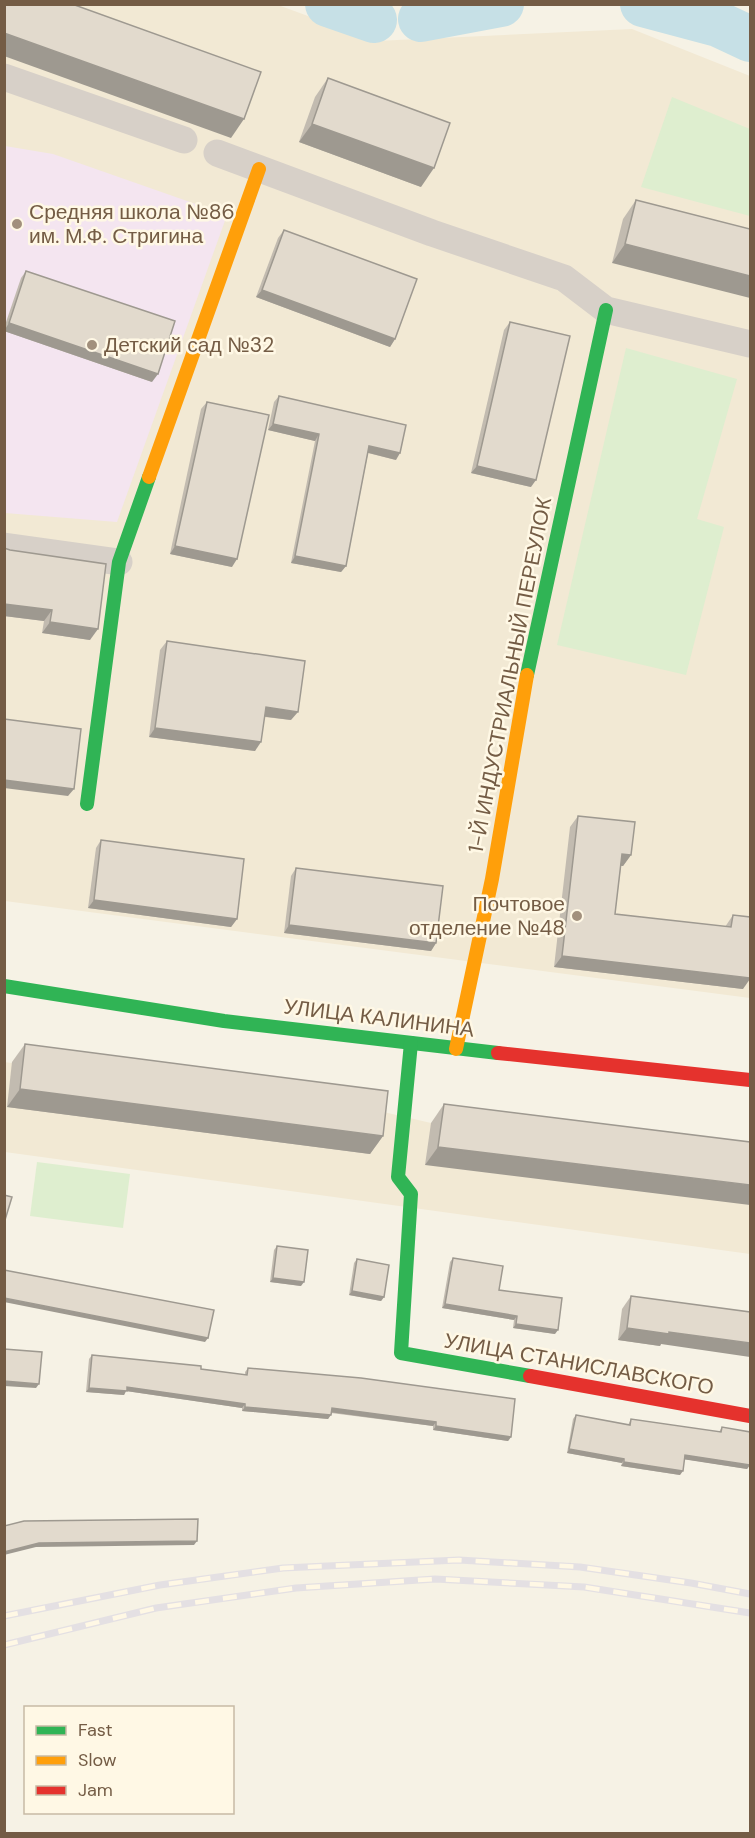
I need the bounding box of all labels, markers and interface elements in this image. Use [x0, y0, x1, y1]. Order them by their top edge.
place label: Средняя школа №86 им. М.Ф. Стригина [29, 198, 235, 250]
marker: Средняя школа №86 им. М.Ф. Стригина [10, 217, 24, 231]
place label: Детский сад №32 [104, 331, 274, 359]
marker: Детский сад №32 [85, 338, 99, 352]
street label: 1-Й ИНДУСТРИАЛЬНЫЙ ПЕРЕУЛОК [462, 494, 558, 855]
place label: Почтовое отделение №48 [409, 890, 565, 942]
marker: Почтовое отделение №48 [570, 909, 584, 923]
street label: УЛИЦА КАЛИНИНА [282, 992, 476, 1044]
street label: УЛИЦА СТАНИСЛАВСКОГО [442, 1327, 716, 1401]
legend [24, 1706, 234, 1814]
text: Fast [78, 1718, 113, 1742]
text: Slow [78, 1748, 117, 1772]
text: Jam [78, 1778, 113, 1802]

